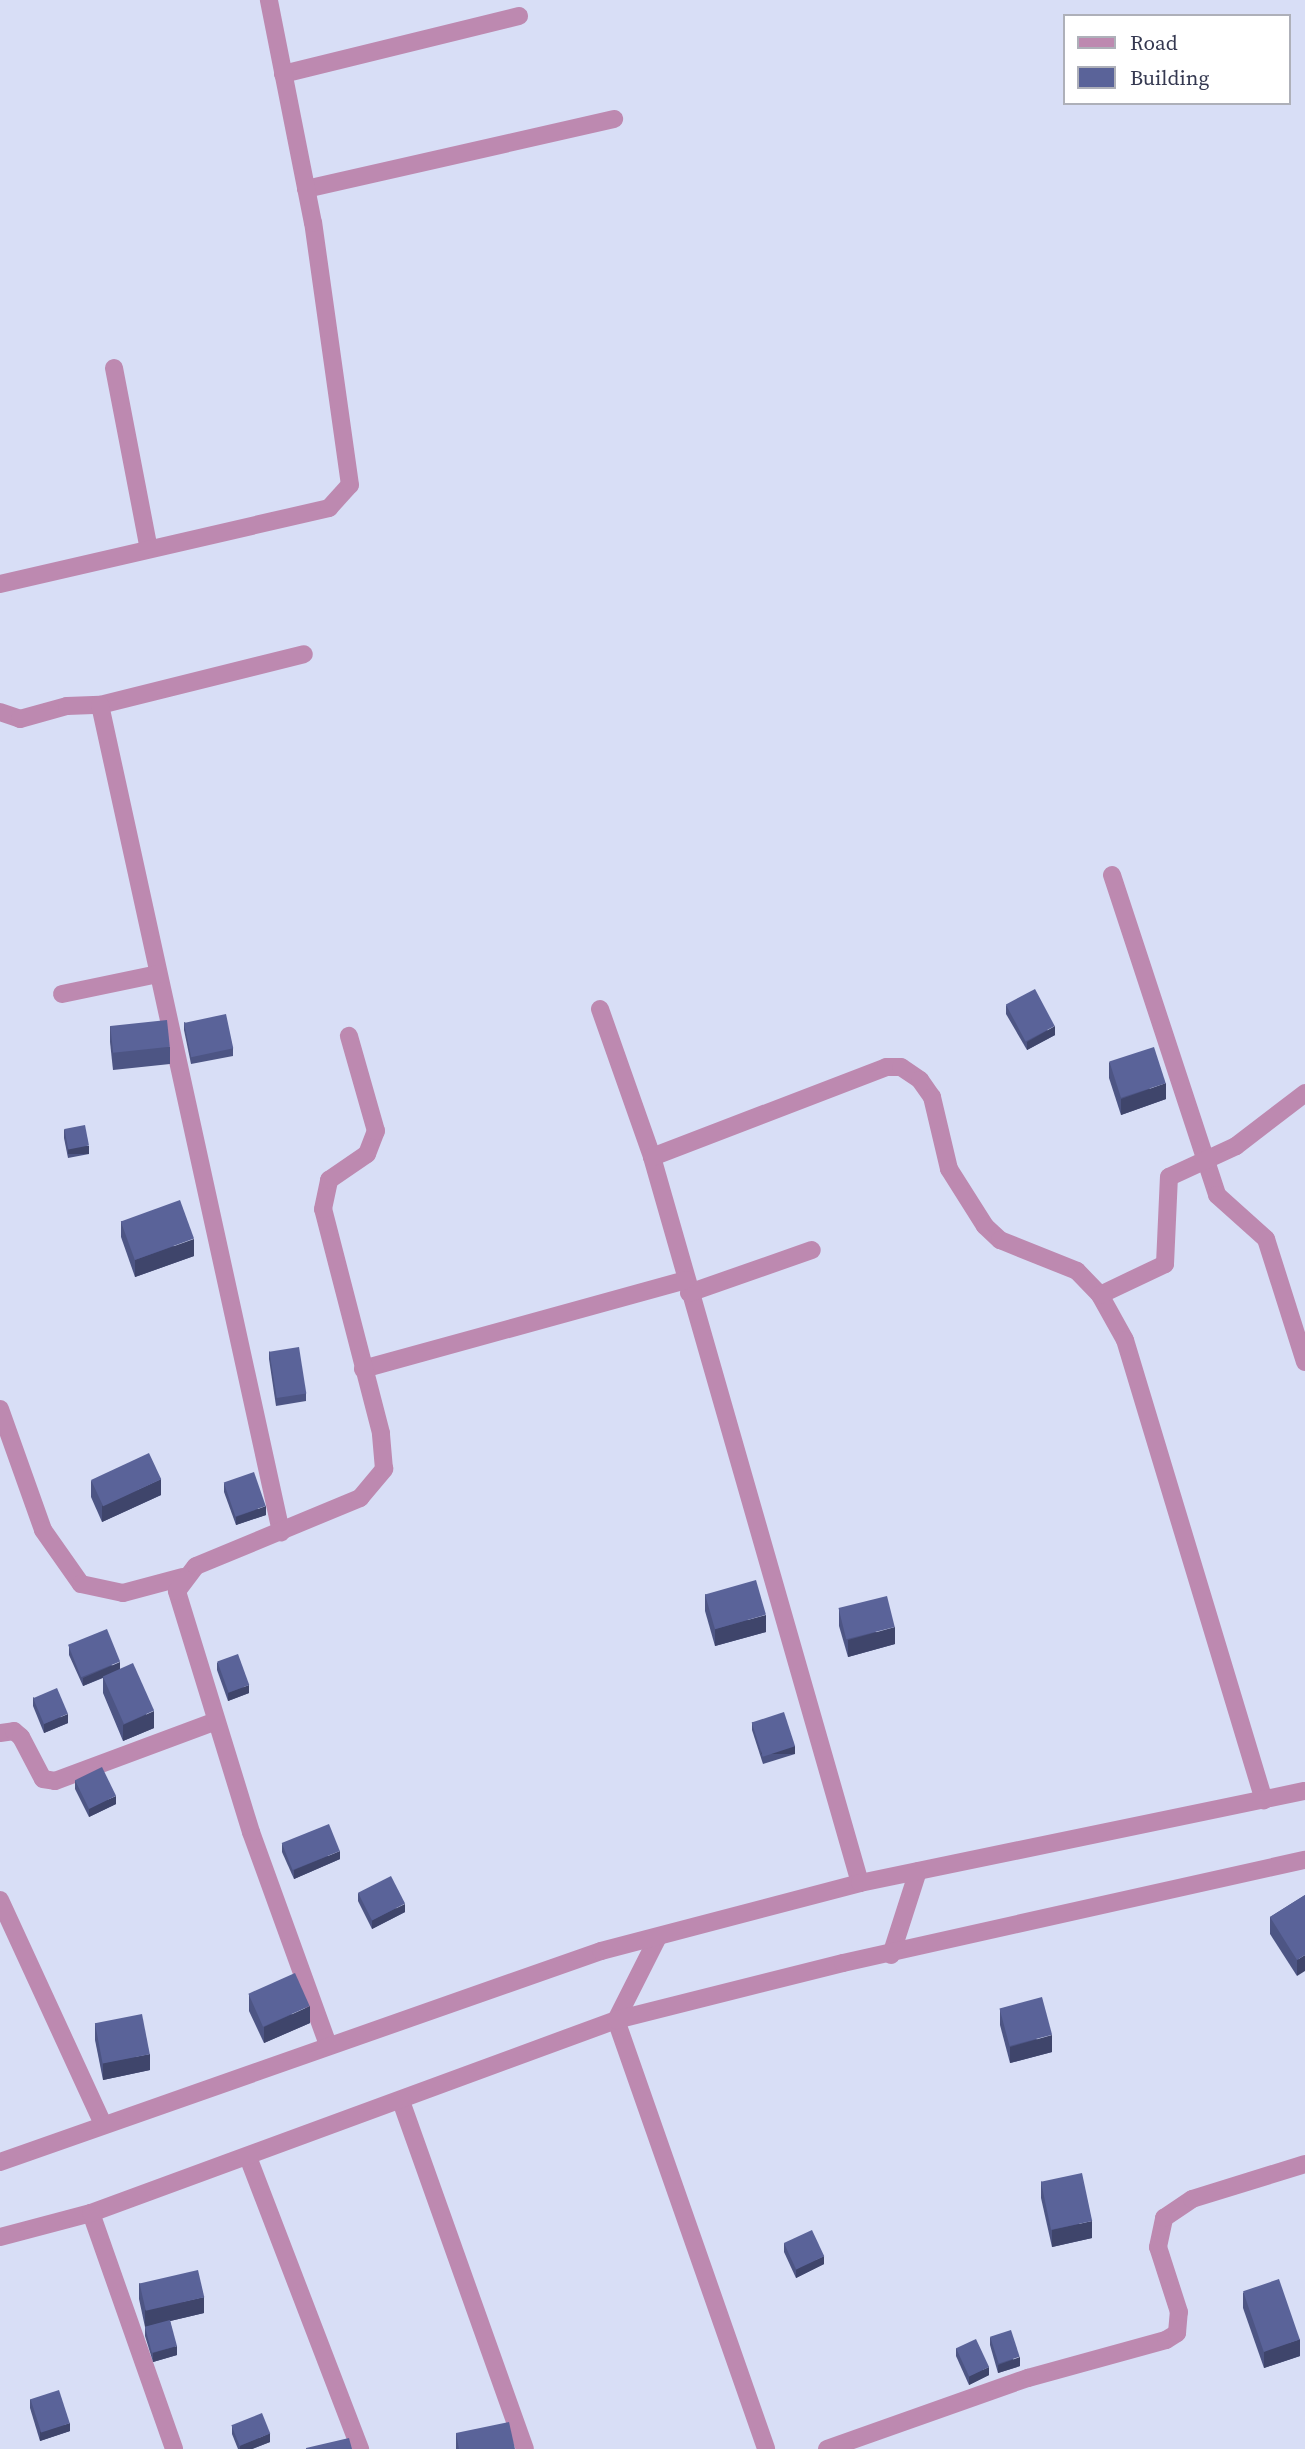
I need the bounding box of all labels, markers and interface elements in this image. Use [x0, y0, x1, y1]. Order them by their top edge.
legend [1064, 14, 1291, 105]
text: Road [1130, 28, 1178, 57]
text: Building [1130, 63, 1209, 92]

